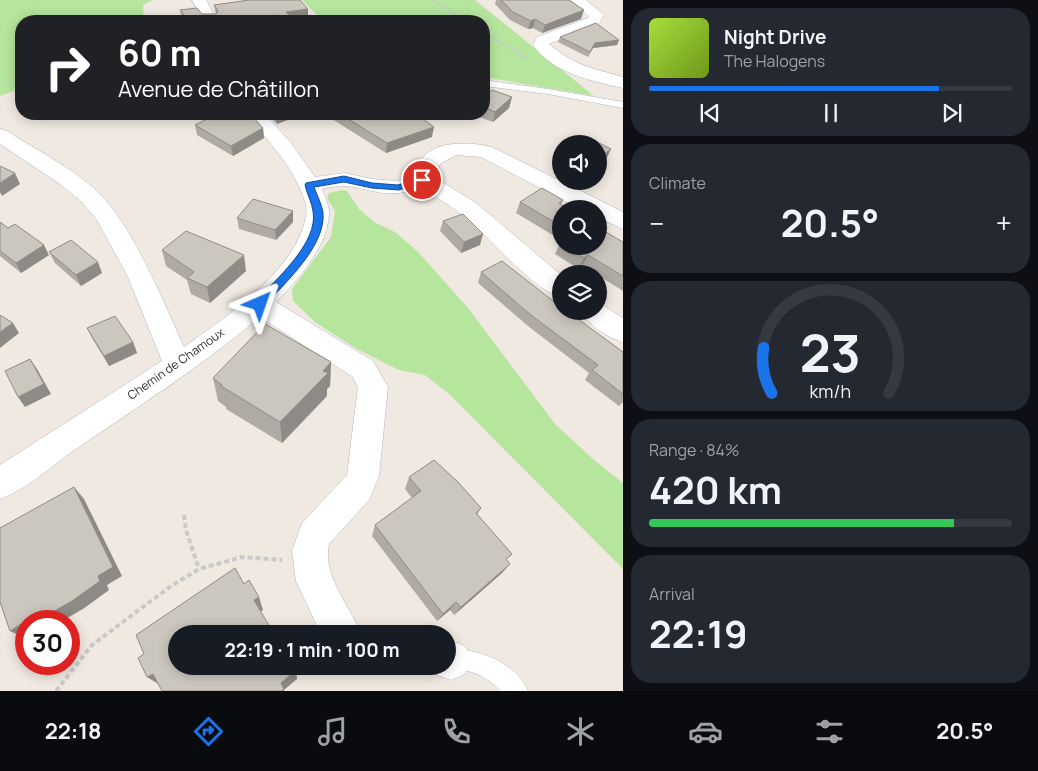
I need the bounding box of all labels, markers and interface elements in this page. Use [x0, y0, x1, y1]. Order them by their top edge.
text: Night Drive [724, 24, 826, 50]
text: 60 m [118, 29, 201, 77]
icon: right [35, 35, 100, 100]
text: The Halogens [724, 50, 825, 72]
text: Avenue de Châtillon [118, 74, 319, 104]
icon: previous [696, 99, 724, 127]
icon: pause [817, 99, 845, 127]
icon: next [938, 99, 966, 127]
map controls [552, 135, 607, 320]
button: sound [552, 135, 607, 190]
pin [401, 159, 443, 201]
icon: arrive [408, 166, 436, 194]
text: Climate [649, 172, 706, 194]
text: 20.5° [781, 196, 879, 248]
button: search [552, 200, 607, 255]
text: − [649, 204, 664, 242]
text: + [996, 204, 1012, 242]
button: layers [552, 265, 607, 320]
position arrow [233, 277, 285, 329]
text: 23 [800, 317, 861, 388]
street label: Chemin de Chamoux [124, 323, 228, 403]
text: km/h [810, 379, 851, 403]
text: Range · 84% [649, 439, 739, 461]
text: 420 km [649, 463, 782, 515]
text: Arrival [649, 583, 695, 605]
text: 22:19 [649, 607, 748, 659]
speed limit sign: 30 [15, 610, 80, 675]
text: 22:19 · 1 min · 100 m [224, 637, 400, 663]
icon: directions [191, 714, 226, 749]
icon: music [315, 714, 350, 749]
icon: phone [439, 714, 474, 749]
icon: climate [563, 714, 598, 749]
icon: car [688, 714, 723, 749]
icon: filters [812, 714, 847, 749]
text: 22:18 [45, 716, 101, 746]
text: 20.5° [936, 716, 993, 746]

